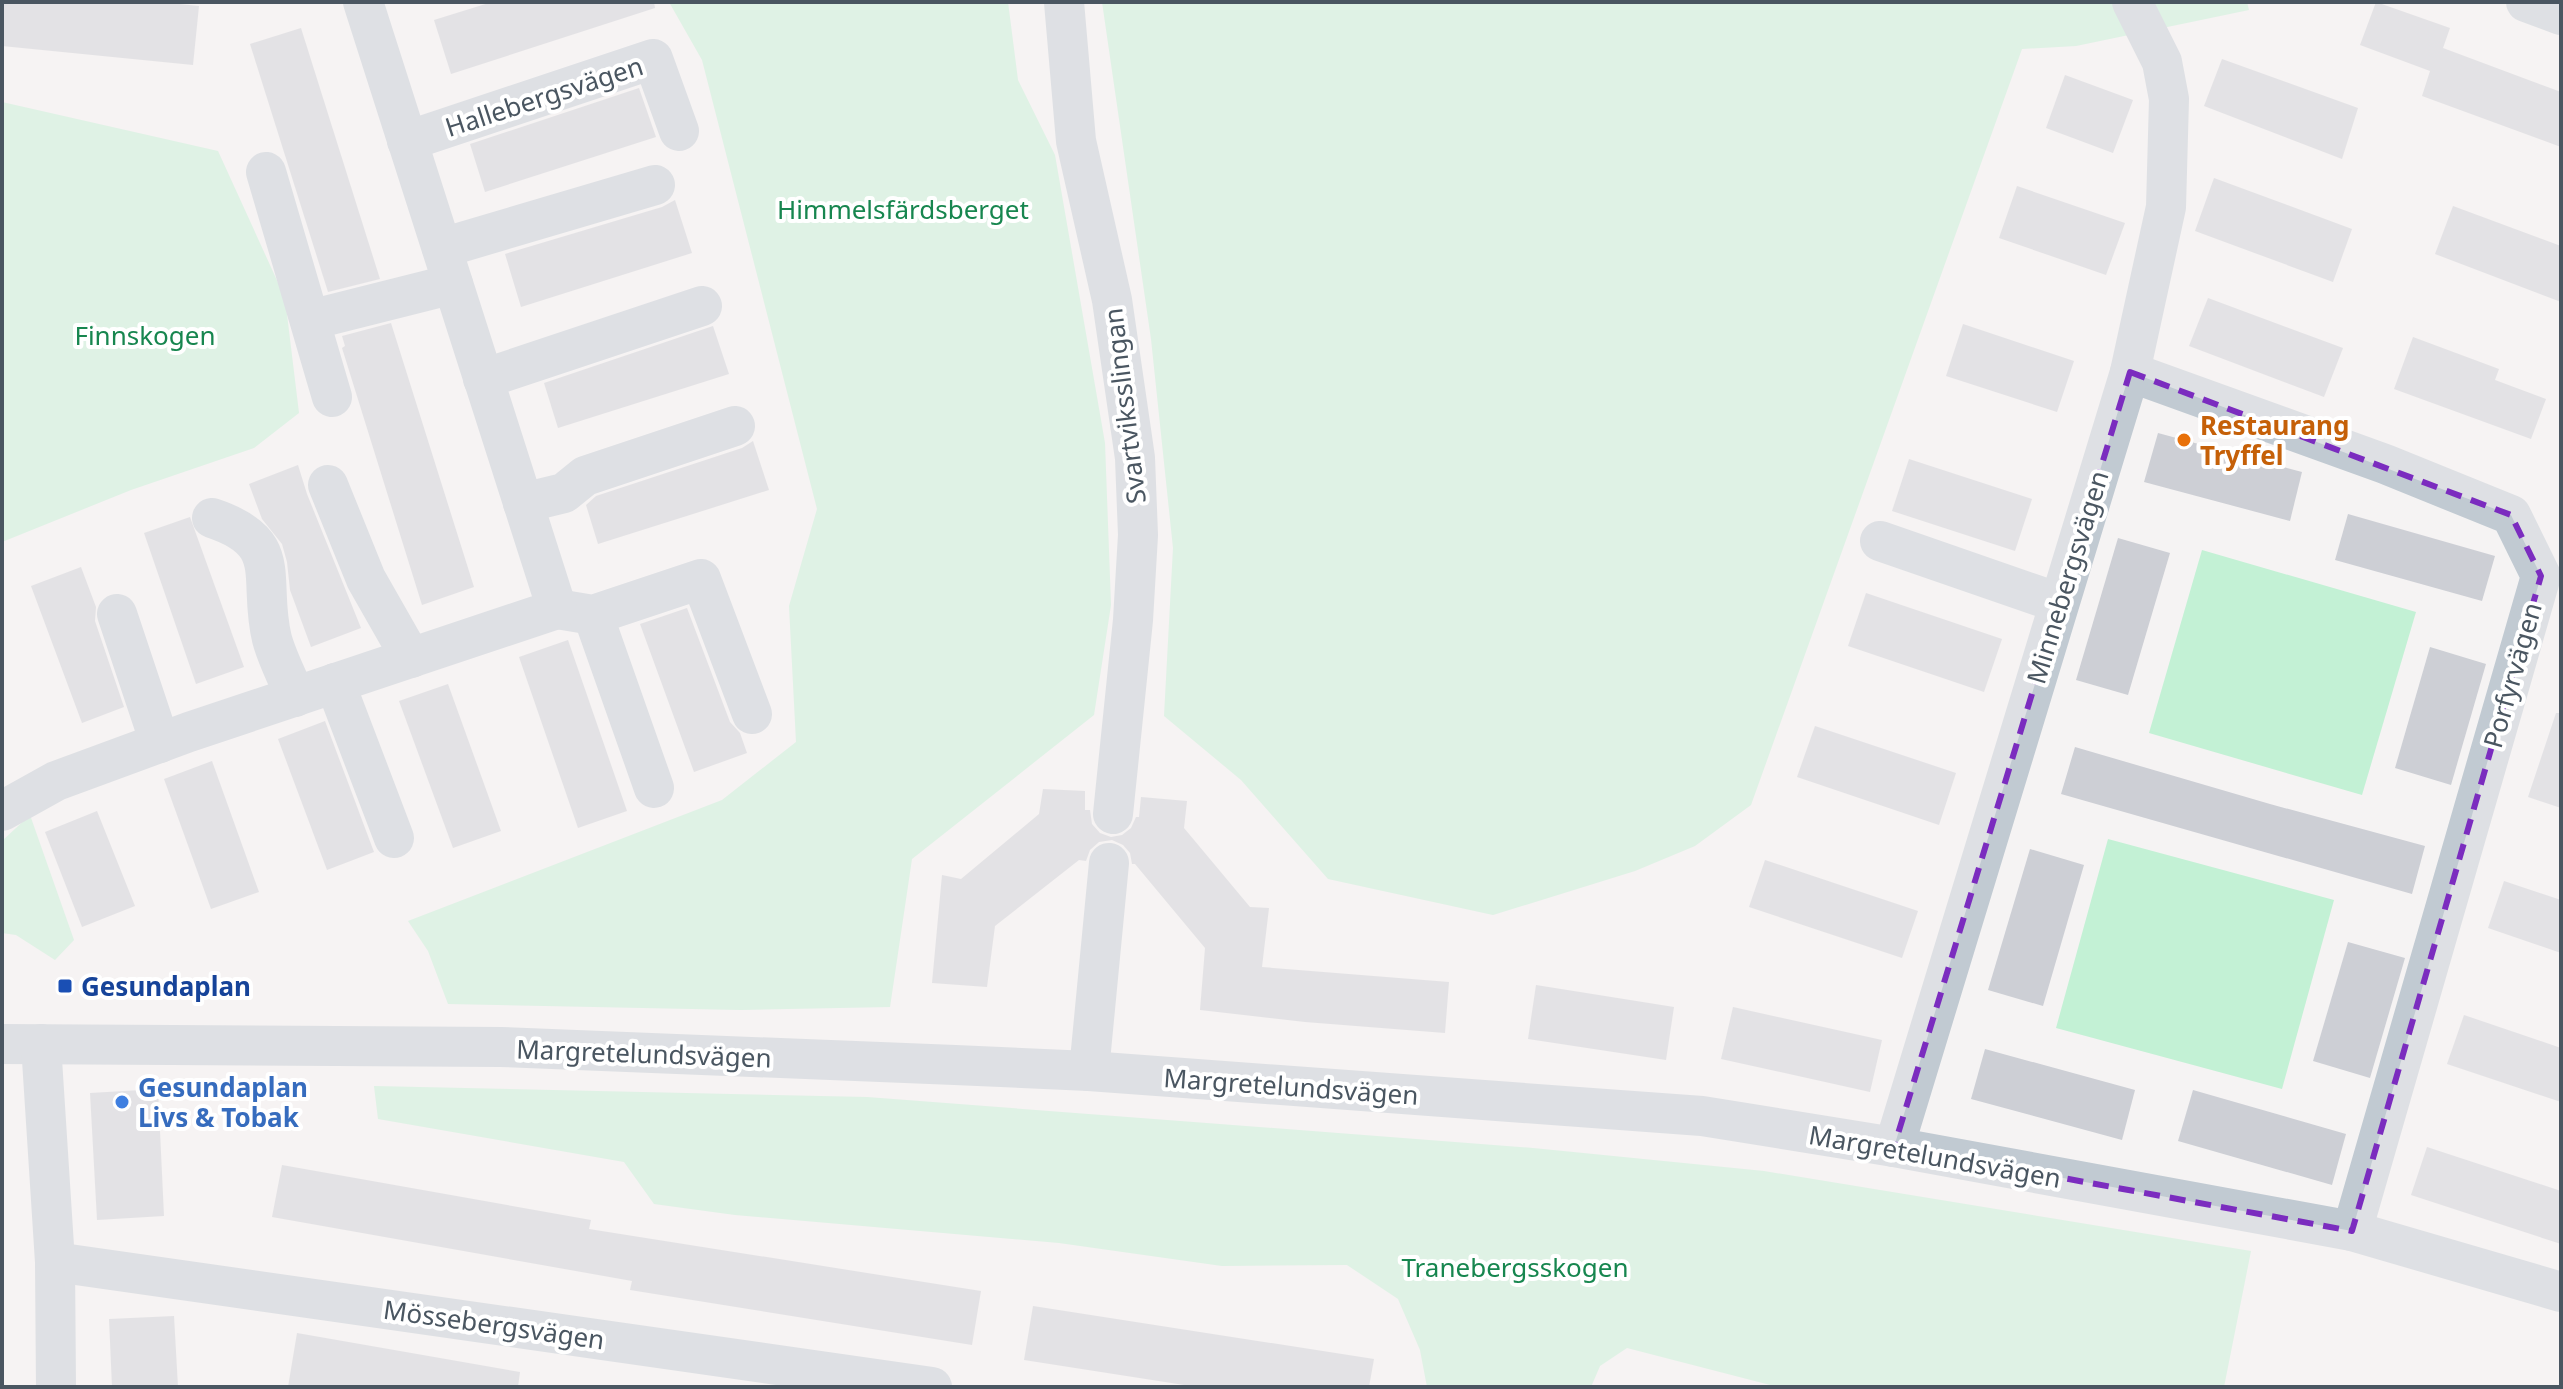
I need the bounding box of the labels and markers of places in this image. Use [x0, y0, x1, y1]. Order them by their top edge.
place label: Restaurang Tryffel [2200, 407, 2349, 473]
marker: Restaurang Tryffel [2175, 431, 2193, 449]
place label: Gesundaplan [81, 968, 251, 1004]
marker: Gesundaplan [56, 977, 74, 995]
place label: Gesundaplan Livs & Tobak [138, 1069, 308, 1135]
marker: Gesundaplan Livs & Tobak [113, 1093, 131, 1111]

